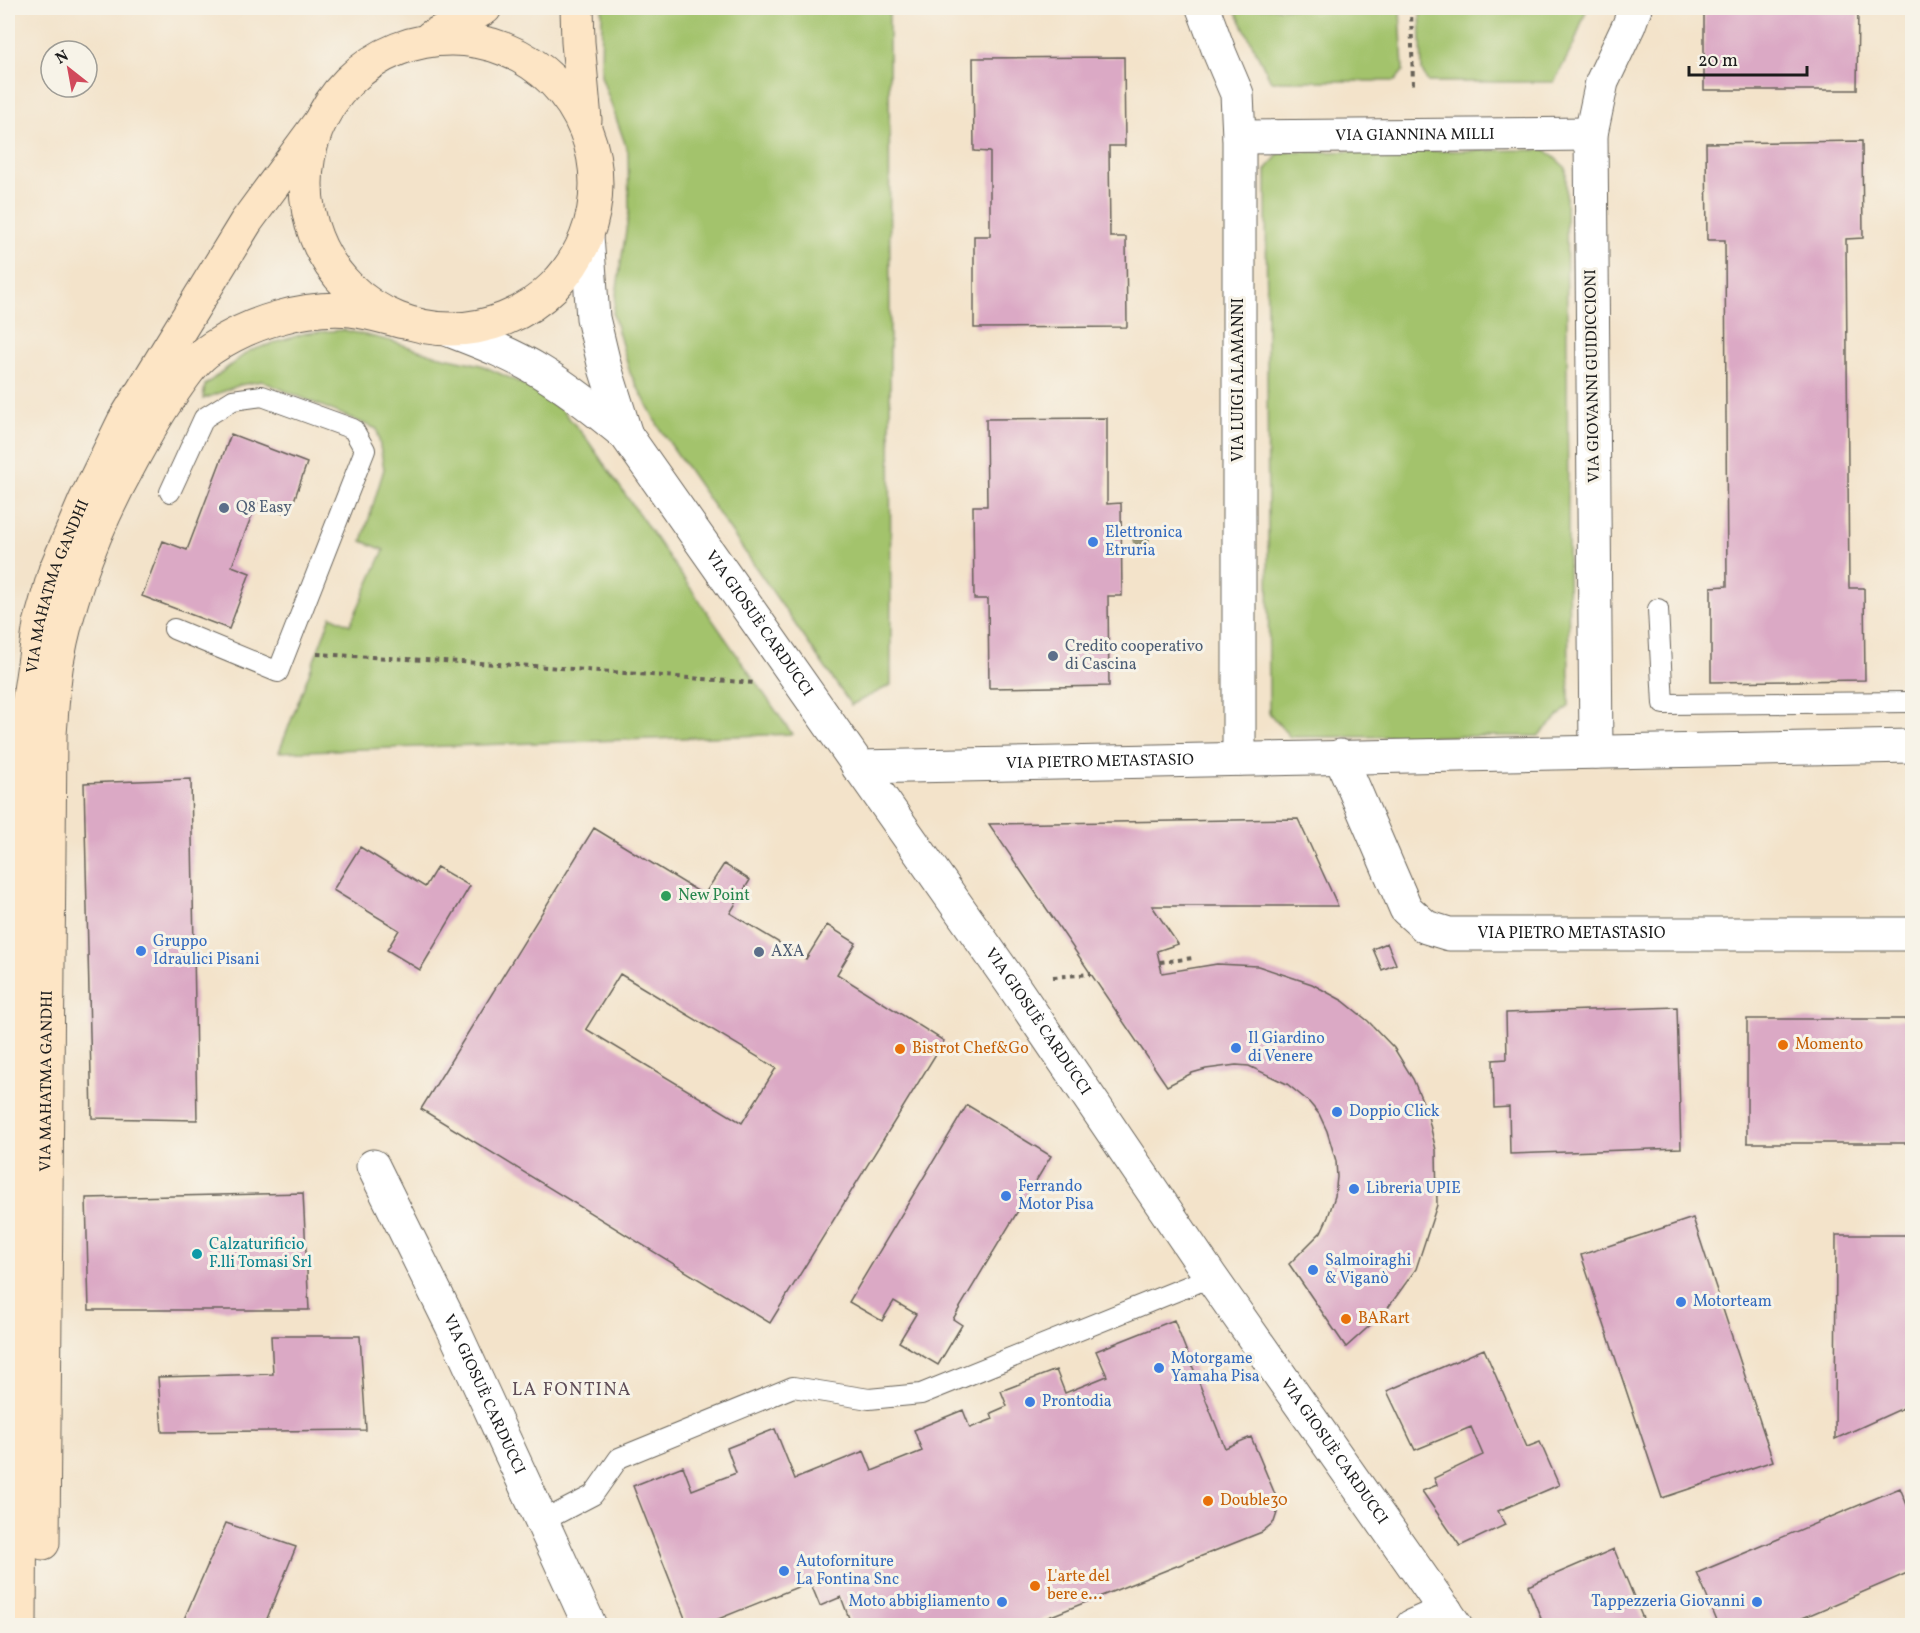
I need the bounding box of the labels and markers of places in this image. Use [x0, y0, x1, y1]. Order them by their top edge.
place label: Q8 Easy [236, 497, 292, 519]
marker: Q8 Easy [217, 501, 231, 515]
place label: Elettronica Etruria [1105, 522, 1183, 562]
marker: Elettronica Etruria [1086, 535, 1100, 549]
place label: Credito cooperativo di Cascina [1065, 636, 1203, 676]
marker: Credito cooperativo di Cascina [1046, 649, 1060, 663]
place label: New Point [678, 885, 750, 907]
marker: New Point [659, 889, 673, 903]
place label: Gruppo Idraulici Pisani [153, 931, 260, 971]
place label: AXA [771, 941, 804, 963]
marker: Gruppo Idraulici Pisani [134, 944, 148, 958]
marker: AXA [752, 945, 766, 959]
place label: Il Giardino di Venere [1248, 1028, 1325, 1068]
place label: Momento [1795, 1034, 1863, 1056]
place label: Bistrot Chef&Go [912, 1038, 1029, 1060]
marker: Momento [1776, 1038, 1790, 1052]
marker: Il Giardino di Venere [1229, 1041, 1243, 1055]
marker: Bistrot Chef&Go [893, 1042, 907, 1056]
place label: Doppio Click [1349, 1101, 1440, 1123]
marker: Doppio Click [1330, 1105, 1344, 1119]
place label: Ferrando Motor Pisa [1018, 1176, 1094, 1216]
place label: Libreria UPIE [1366, 1178, 1461, 1200]
marker: Libreria UPIE [1347, 1182, 1361, 1196]
marker: Ferrando Motor Pisa [999, 1189, 1013, 1203]
place label: Calzaturificio F.lli Tomasi Srl [209, 1234, 312, 1274]
marker: Calzaturificio F.lli Tomasi Srl [190, 1247, 204, 1261]
place label: Salmoiraghi & Viganò [1325, 1250, 1411, 1290]
marker: Salmoiraghi & Viganò [1306, 1263, 1320, 1277]
place label: Motorteam [1693, 1291, 1772, 1313]
marker: Motorteam [1674, 1295, 1688, 1309]
place label: BARart [1358, 1308, 1410, 1330]
marker: BARart [1339, 1312, 1353, 1326]
place label: Motorgame Yamaha Pisa [1171, 1348, 1260, 1388]
marker: Motorgame Yamaha Pisa [1152, 1361, 1166, 1375]
place label: Prontodia [1042, 1391, 1112, 1413]
marker: Prontodia [1023, 1395, 1037, 1409]
place label: Double30 [1220, 1490, 1288, 1512]
marker: Double30 [1201, 1494, 1215, 1508]
place label: Autoforniture La Fontina Snc [796, 1551, 899, 1591]
marker: Autoforniture La Fontina Snc [777, 1564, 791, 1578]
place label: L'arte del bere e... [1047, 1566, 1110, 1606]
marker: L'arte del bere e... [1028, 1579, 1042, 1593]
place label: Moto abbigliamento [849, 1591, 990, 1613]
place label: Tappezzeria Giovanni [1591, 1591, 1745, 1613]
marker: Moto abbigliamento [995, 1595, 1009, 1609]
marker: Tappezzeria Giovanni [1750, 1595, 1764, 1609]

